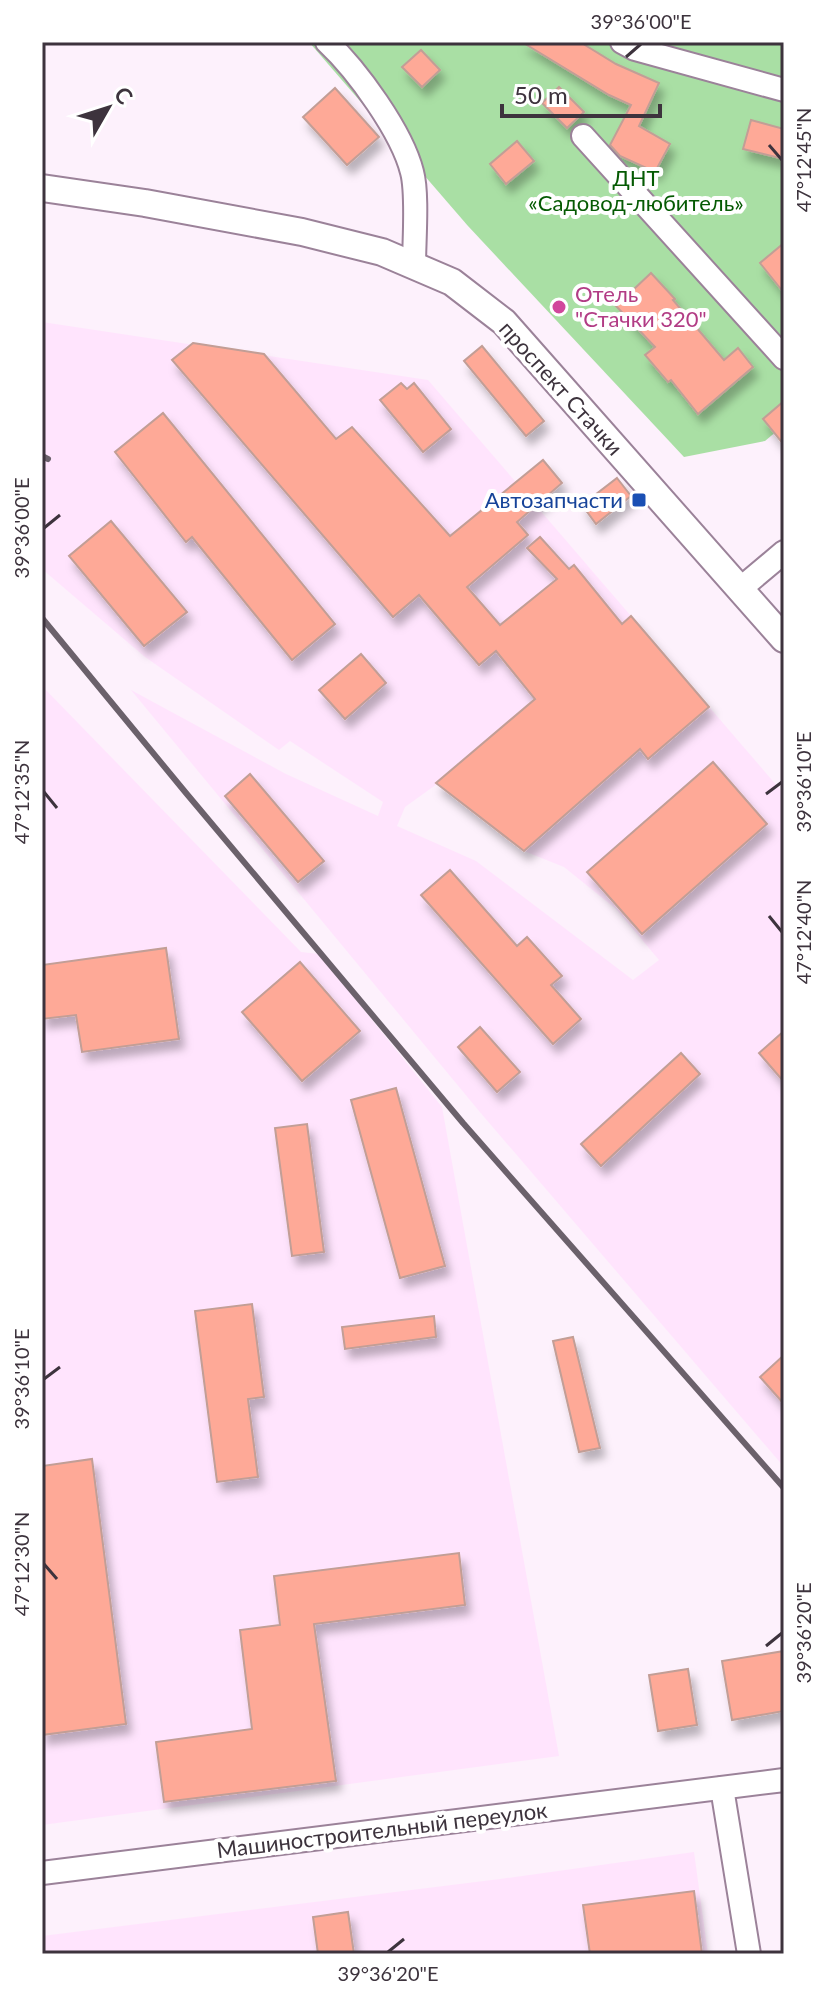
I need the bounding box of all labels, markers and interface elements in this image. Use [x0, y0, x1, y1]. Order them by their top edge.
text: 39°36'00"E [591, 9, 691, 33]
north arrow [68, 68, 148, 148]
scale bar [502, 68, 660, 118]
text: 50 m [514, 80, 568, 109]
text: С [109, 81, 139, 110]
text: 47°12'45"N [791, 108, 815, 212]
park label: ДНТ «Садовод-любитель» [528, 164, 744, 216]
place label: Отель "Стачки 320" [575, 280, 707, 332]
marker: Отель "Стачки 320" [550, 298, 568, 316]
street label: проспект Стачки [494, 315, 629, 460]
text: 39°36'00"E [9, 478, 33, 578]
place label: Автозапчасти [485, 486, 623, 513]
marker: Автозапчасти [630, 491, 648, 509]
text: 39°36'10"E [791, 732, 815, 832]
text: 47°12'35"N [9, 740, 33, 844]
text: 47°12'40"N [791, 880, 815, 984]
text: 39°36'10"E [9, 1329, 33, 1429]
text: 47°12'30"N [9, 1512, 33, 1616]
text: 39°36'20"E [791, 1583, 815, 1683]
street label: Машиностроительный переулок [215, 1796, 549, 1863]
text: 39°36'20"E [338, 1961, 438, 1985]

